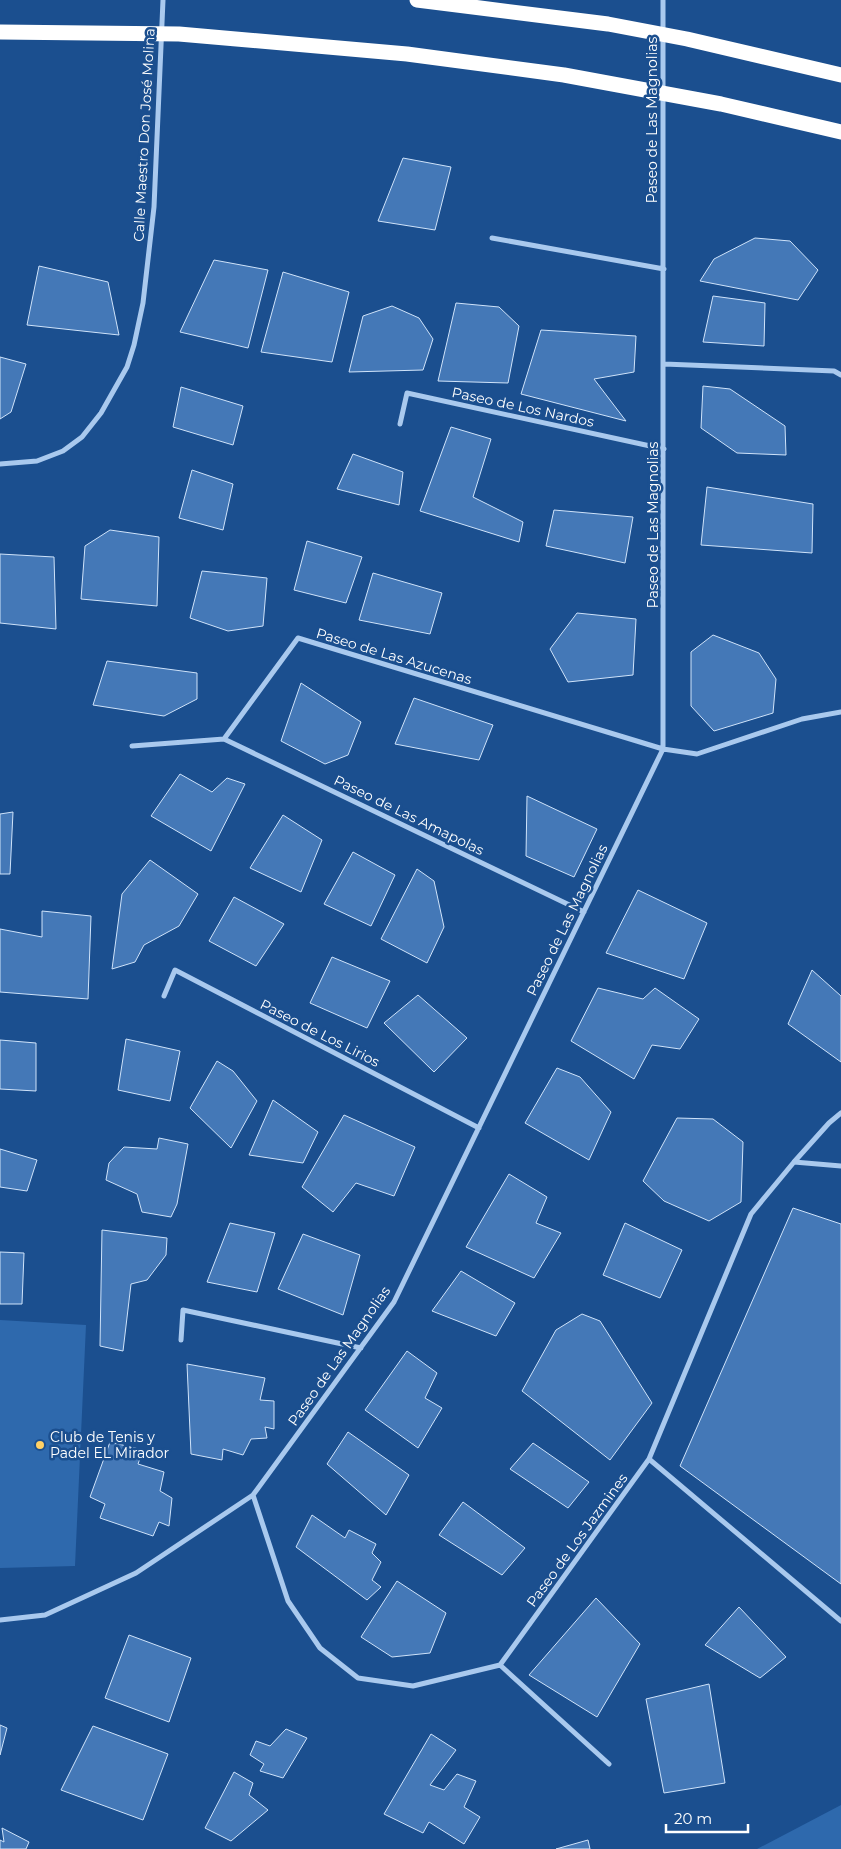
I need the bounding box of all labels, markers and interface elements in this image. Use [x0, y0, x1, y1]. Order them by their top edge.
street label: Calle Maestro Don José Molina [129, 28, 159, 242]
street label: Paseo de Las Magnolias [643, 37, 661, 203]
street label: Paseo de Los Nardos [450, 383, 596, 431]
street label: Paseo de Las Magnolias [644, 442, 662, 608]
street label: Paseo de Las Azucenas [314, 624, 474, 688]
street label: Paseo de Las Amapolas [331, 771, 487, 859]
street label: Paseo de Las Magnolias [522, 841, 612, 999]
street label: Paseo de Los Lirios [257, 995, 383, 1071]
street label: Paseo de Las Magnolias [284, 1282, 394, 1429]
place label: Club de Tenis y Padel EL Mirador [50, 1428, 169, 1462]
marker: Club de Tenis y Padel EL Mirador [34, 1439, 46, 1451]
street label: Paseo de Los Jazmines [522, 1470, 632, 1610]
scale bar [666, 1802, 748, 1834]
text: 20 m [674, 1809, 712, 1828]

